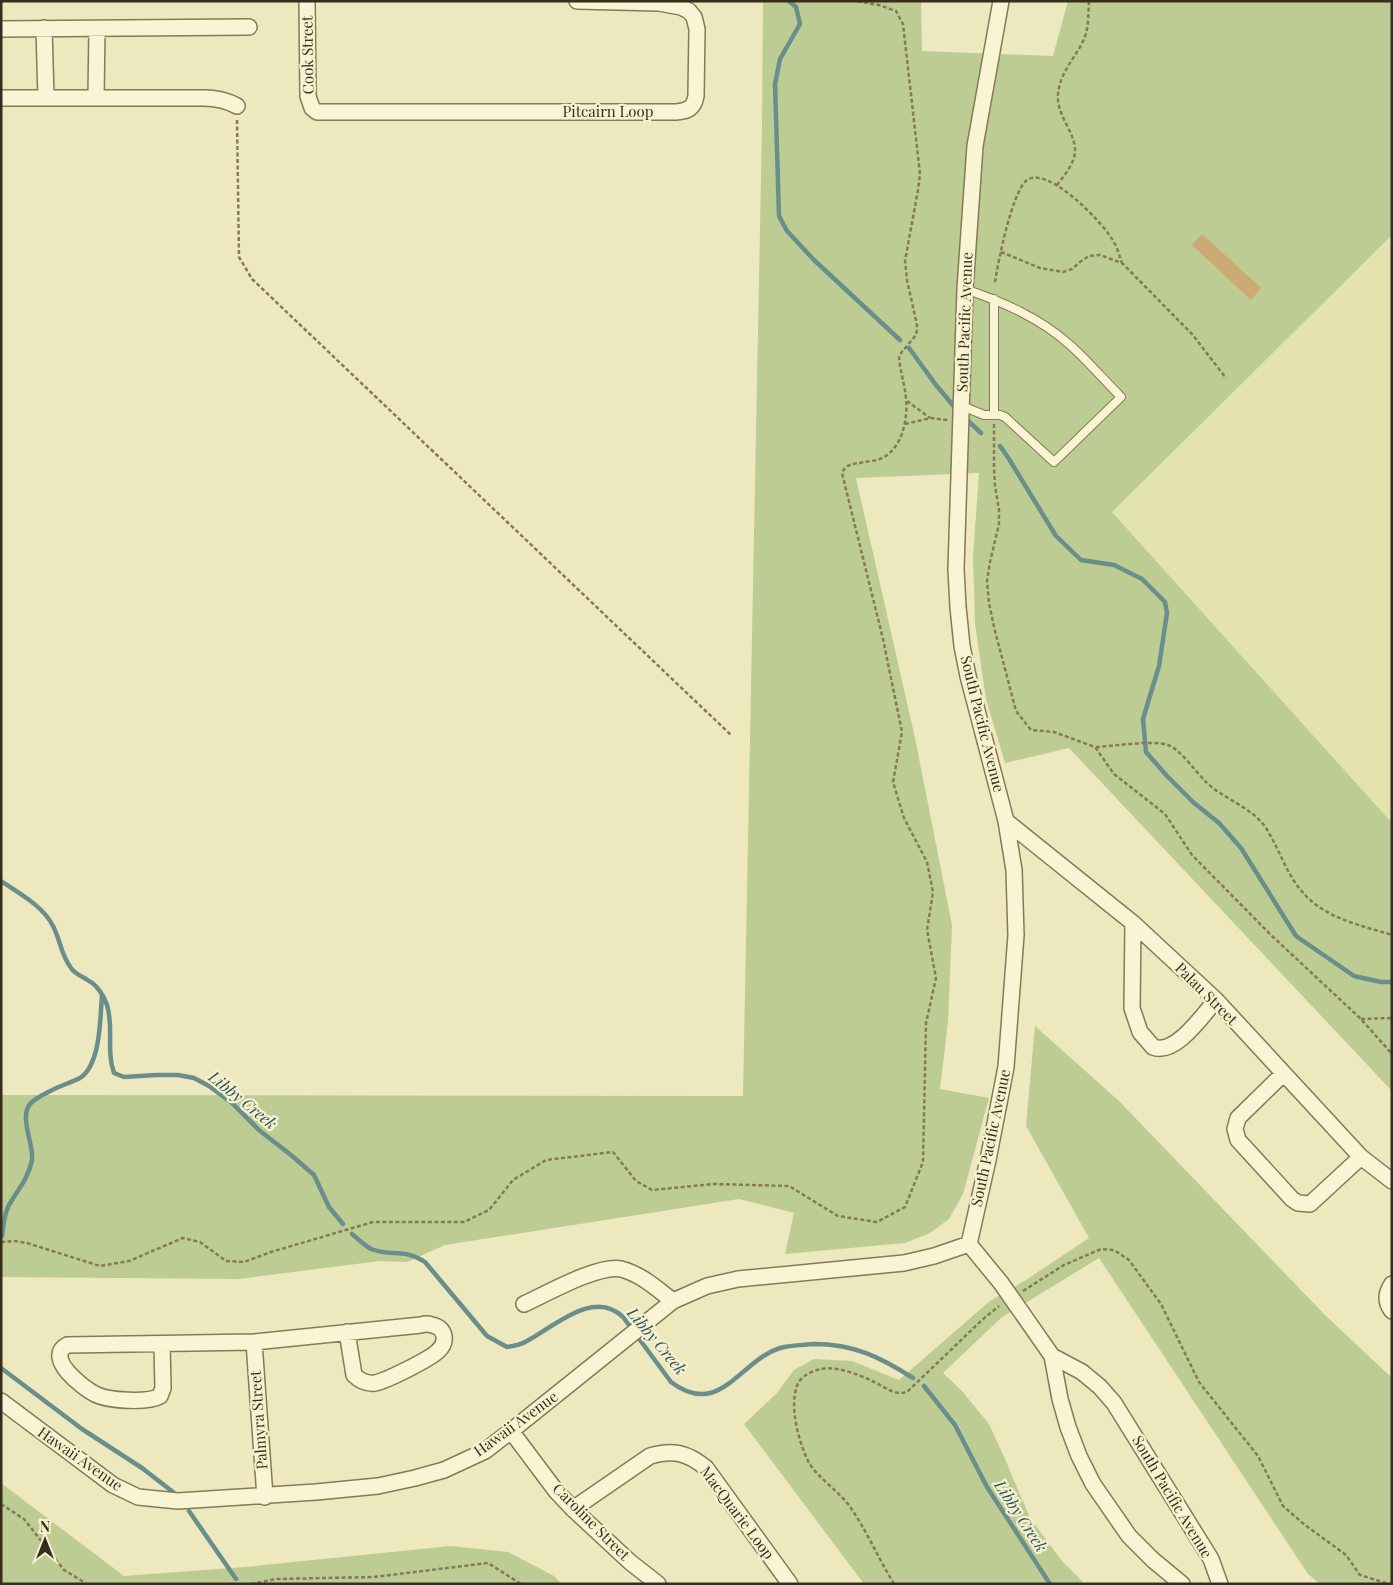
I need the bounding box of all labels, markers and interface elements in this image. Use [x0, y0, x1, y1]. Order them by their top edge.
street label: Cook Street [296, 15, 318, 95]
street label: Pitcairn Loop [563, 101, 654, 121]
street label: South Pacific Avenue [952, 252, 976, 392]
street label: South Pacific Avenue [956, 653, 1010, 794]
street label: Palau Street [1171, 958, 1243, 1029]
water label: Libby Creek [204, 1065, 282, 1133]
street label: South Pacific Avenue [966, 1067, 1014, 1208]
water label: Libby Creek [622, 1302, 692, 1379]
street label: Palmyra Street [245, 1369, 271, 1470]
street label: Hawaii Avenue [469, 1386, 561, 1460]
street label: Hawaii Avenue [34, 1422, 127, 1495]
street label: South Pacific Avenue [1128, 1431, 1217, 1562]
street label: MacQuarie Loop [696, 1462, 779, 1563]
water label: Libby Creek [990, 1475, 1052, 1556]
street label: Caroline Street [549, 1478, 635, 1565]
north arrow [20, 1515, 70, 1565]
text: N [40, 1517, 50, 1536]

